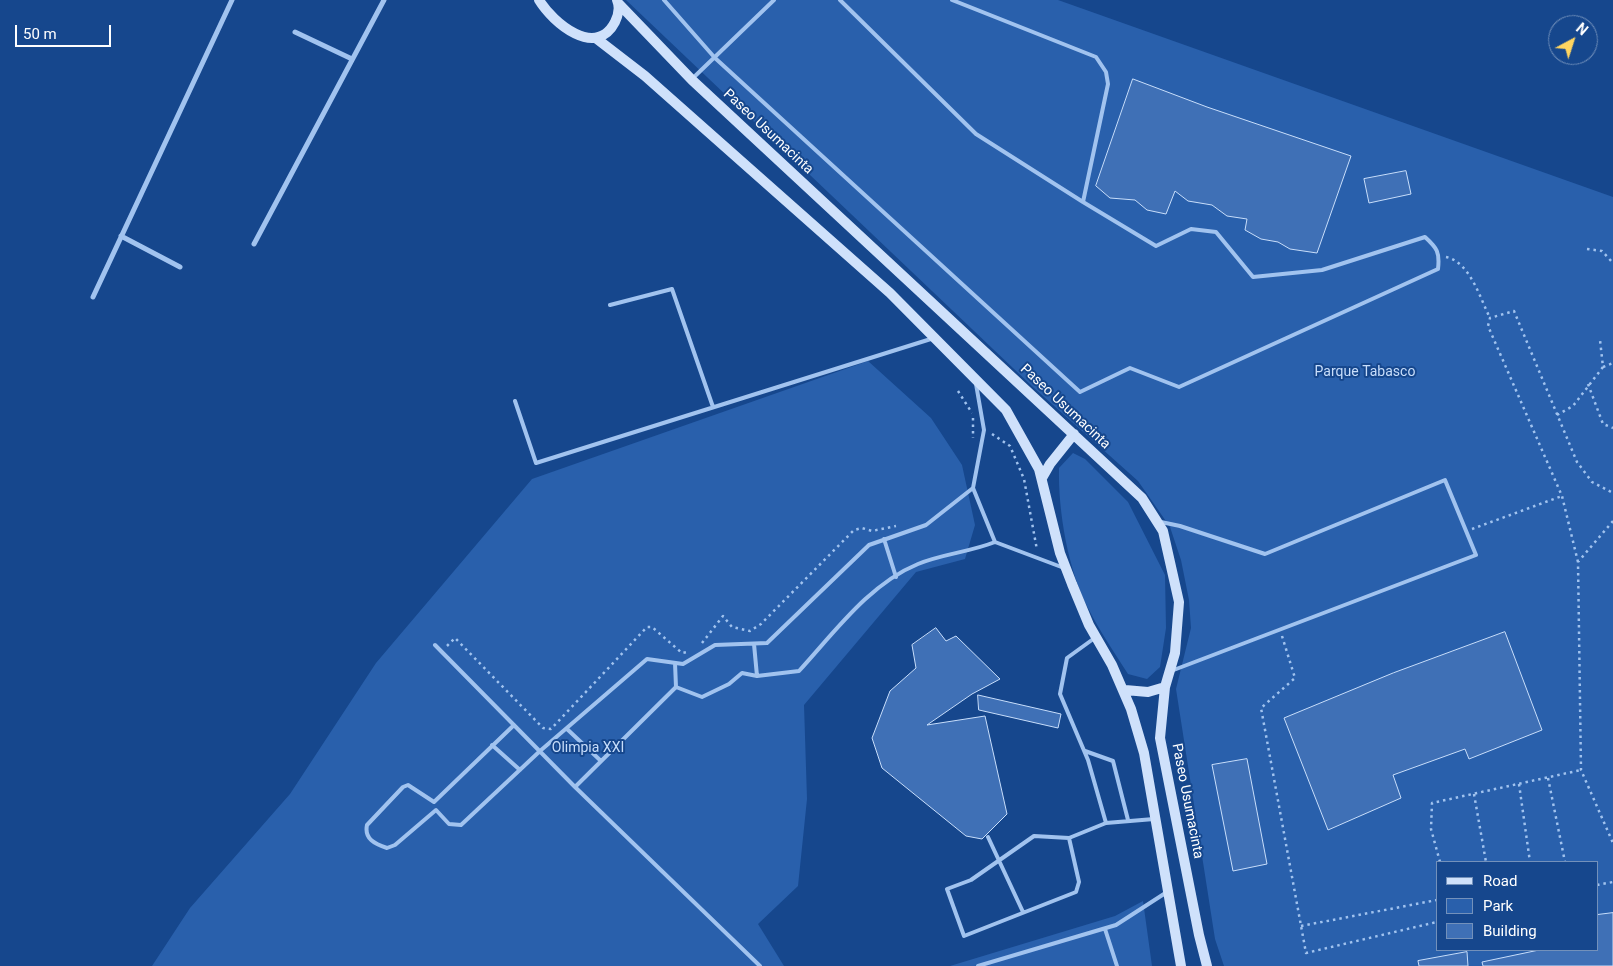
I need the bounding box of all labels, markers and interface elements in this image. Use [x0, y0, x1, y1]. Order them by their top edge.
scale bar [18, 15, 114, 47]
north arrow [1548, 15, 1598, 65]
text: N [1573, 20, 1591, 39]
text: 50 m [23, 25, 57, 43]
street label: Paseo Usumacinta [719, 86, 817, 178]
street label: Paseo Usumacinta [1016, 361, 1114, 453]
park label: Parque Tabasco [1315, 364, 1415, 380]
park label: Olimpia XXI [552, 740, 624, 756]
street label: Paseo Usumacinta [1168, 742, 1206, 860]
legend [1436, 861, 1598, 951]
text: Road [1483, 872, 1517, 890]
text: Park [1483, 897, 1513, 915]
text: Building [1483, 922, 1537, 940]

